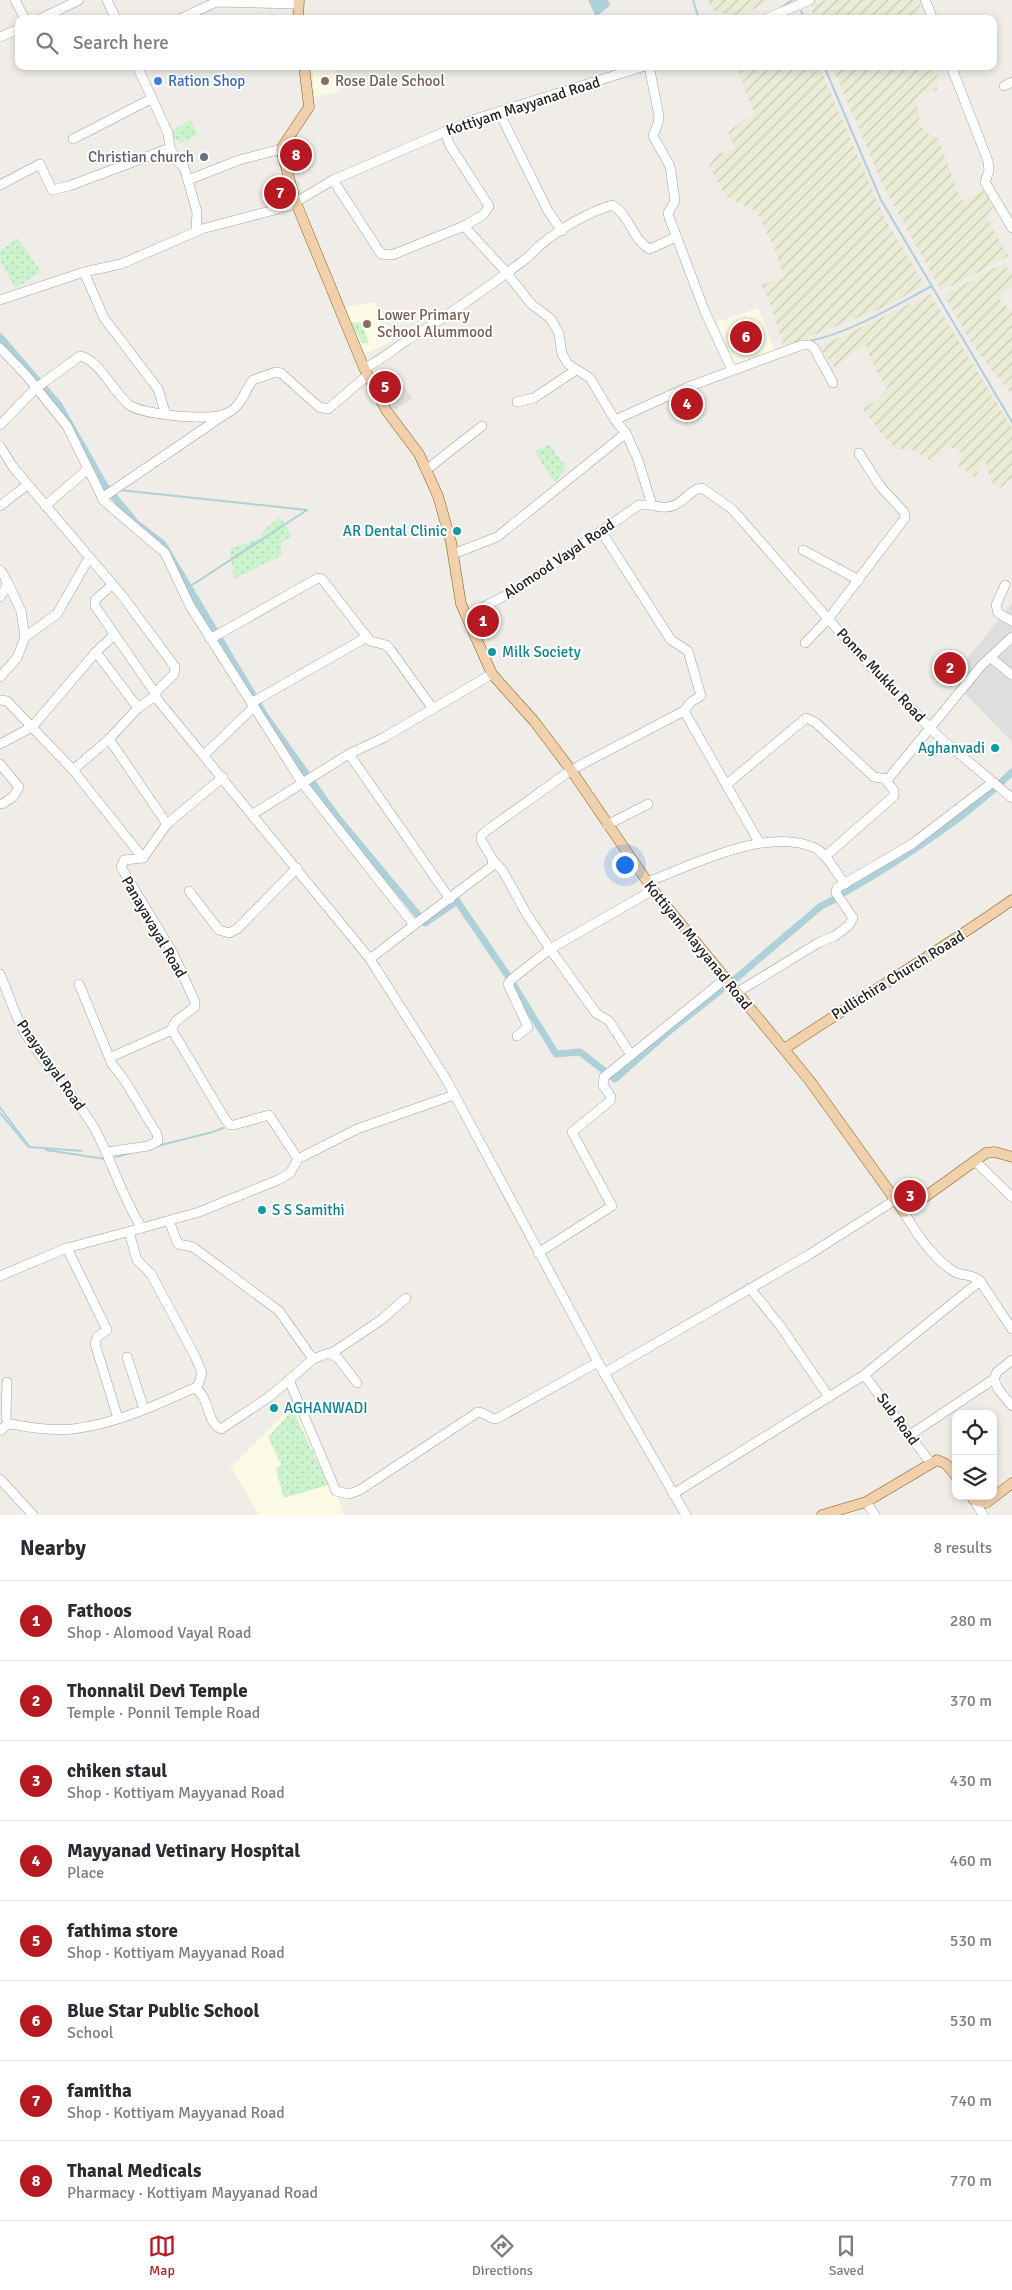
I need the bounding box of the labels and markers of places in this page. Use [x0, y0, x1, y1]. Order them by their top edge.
place label: Ration Shop [168, 72, 245, 90]
place label: Rose Dale School [335, 72, 445, 90]
marker: Ration Shop [152, 75, 164, 87]
marker: Rose Dale School [319, 75, 331, 87]
pin: 8 [280, 136, 312, 174]
place label: Christian church [88, 148, 194, 166]
marker: Christian church [198, 151, 210, 163]
pin: 7 [264, 174, 296, 212]
place label: Lower Primary School Alummood [377, 306, 493, 341]
marker: Lower Primary School Alummood [361, 318, 373, 330]
pin: 6 [730, 318, 762, 356]
pin: 5 [369, 368, 401, 406]
pin: 4 [671, 385, 703, 423]
place label: AR Dental Clinic [343, 522, 447, 540]
marker: AR Dental Clinic [451, 525, 463, 537]
pin: 1 [467, 602, 499, 640]
place label: Milk Society [502, 643, 581, 661]
marker: Milk Society [486, 646, 498, 658]
pin: 2 [934, 649, 966, 687]
place label: Aghanvadi [918, 739, 985, 757]
marker: Aghanvadi [989, 742, 1001, 754]
pin: 3 [894, 1177, 926, 1215]
place label: S S Samithi [272, 1201, 345, 1219]
marker: S S Samithi [256, 1204, 268, 1216]
place label: AGHANWADI [284, 1399, 368, 1417]
marker: AGHANWADI [268, 1402, 280, 1414]

